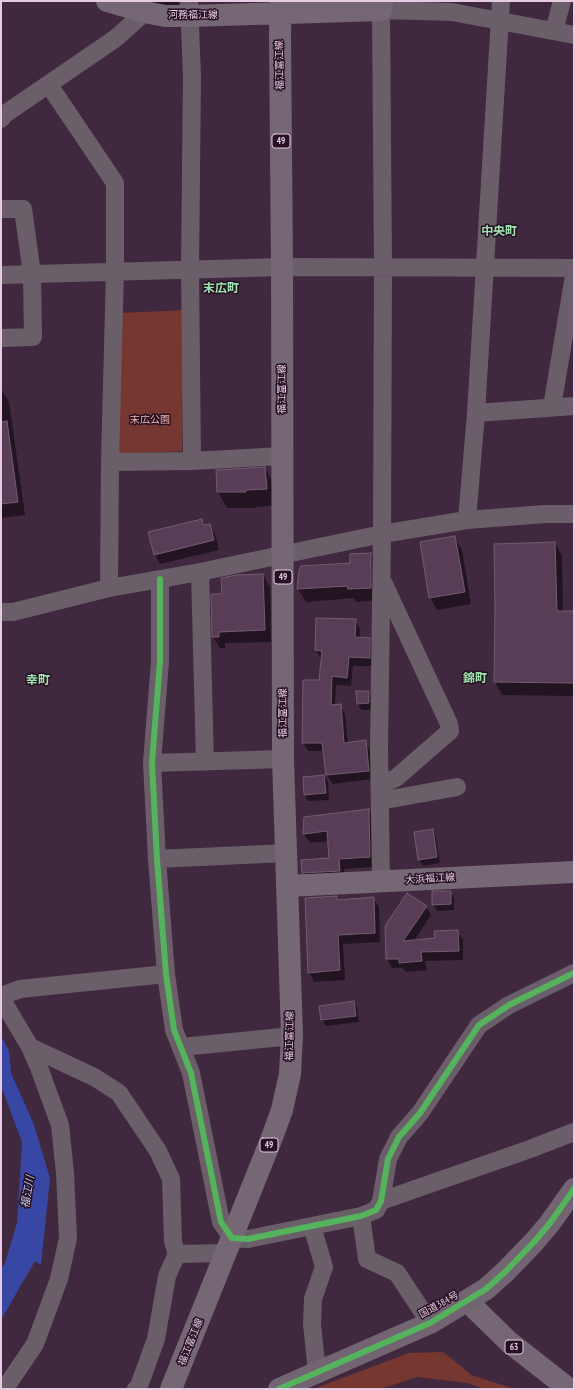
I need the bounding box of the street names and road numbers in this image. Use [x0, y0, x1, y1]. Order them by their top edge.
street label: 河務福江線 [168, 9, 218, 21]
street label: 福江富江線 [274, 40, 286, 90]
road number: 49 [272, 134, 290, 148]
street label: 福江富江線 [276, 364, 288, 414]
road number: 49 [274, 570, 292, 584]
street label: 福江富江線 [277, 688, 289, 738]
street label: 大浜福江線 [405, 872, 455, 886]
street label: 福江富江線 [284, 1011, 296, 1061]
road number: 49 [260, 1138, 278, 1152]
street label: 国道384号 [417, 1289, 461, 1321]
street label: 福江富江線 [176, 1317, 206, 1367]
road number: 63 [505, 1340, 523, 1354]

